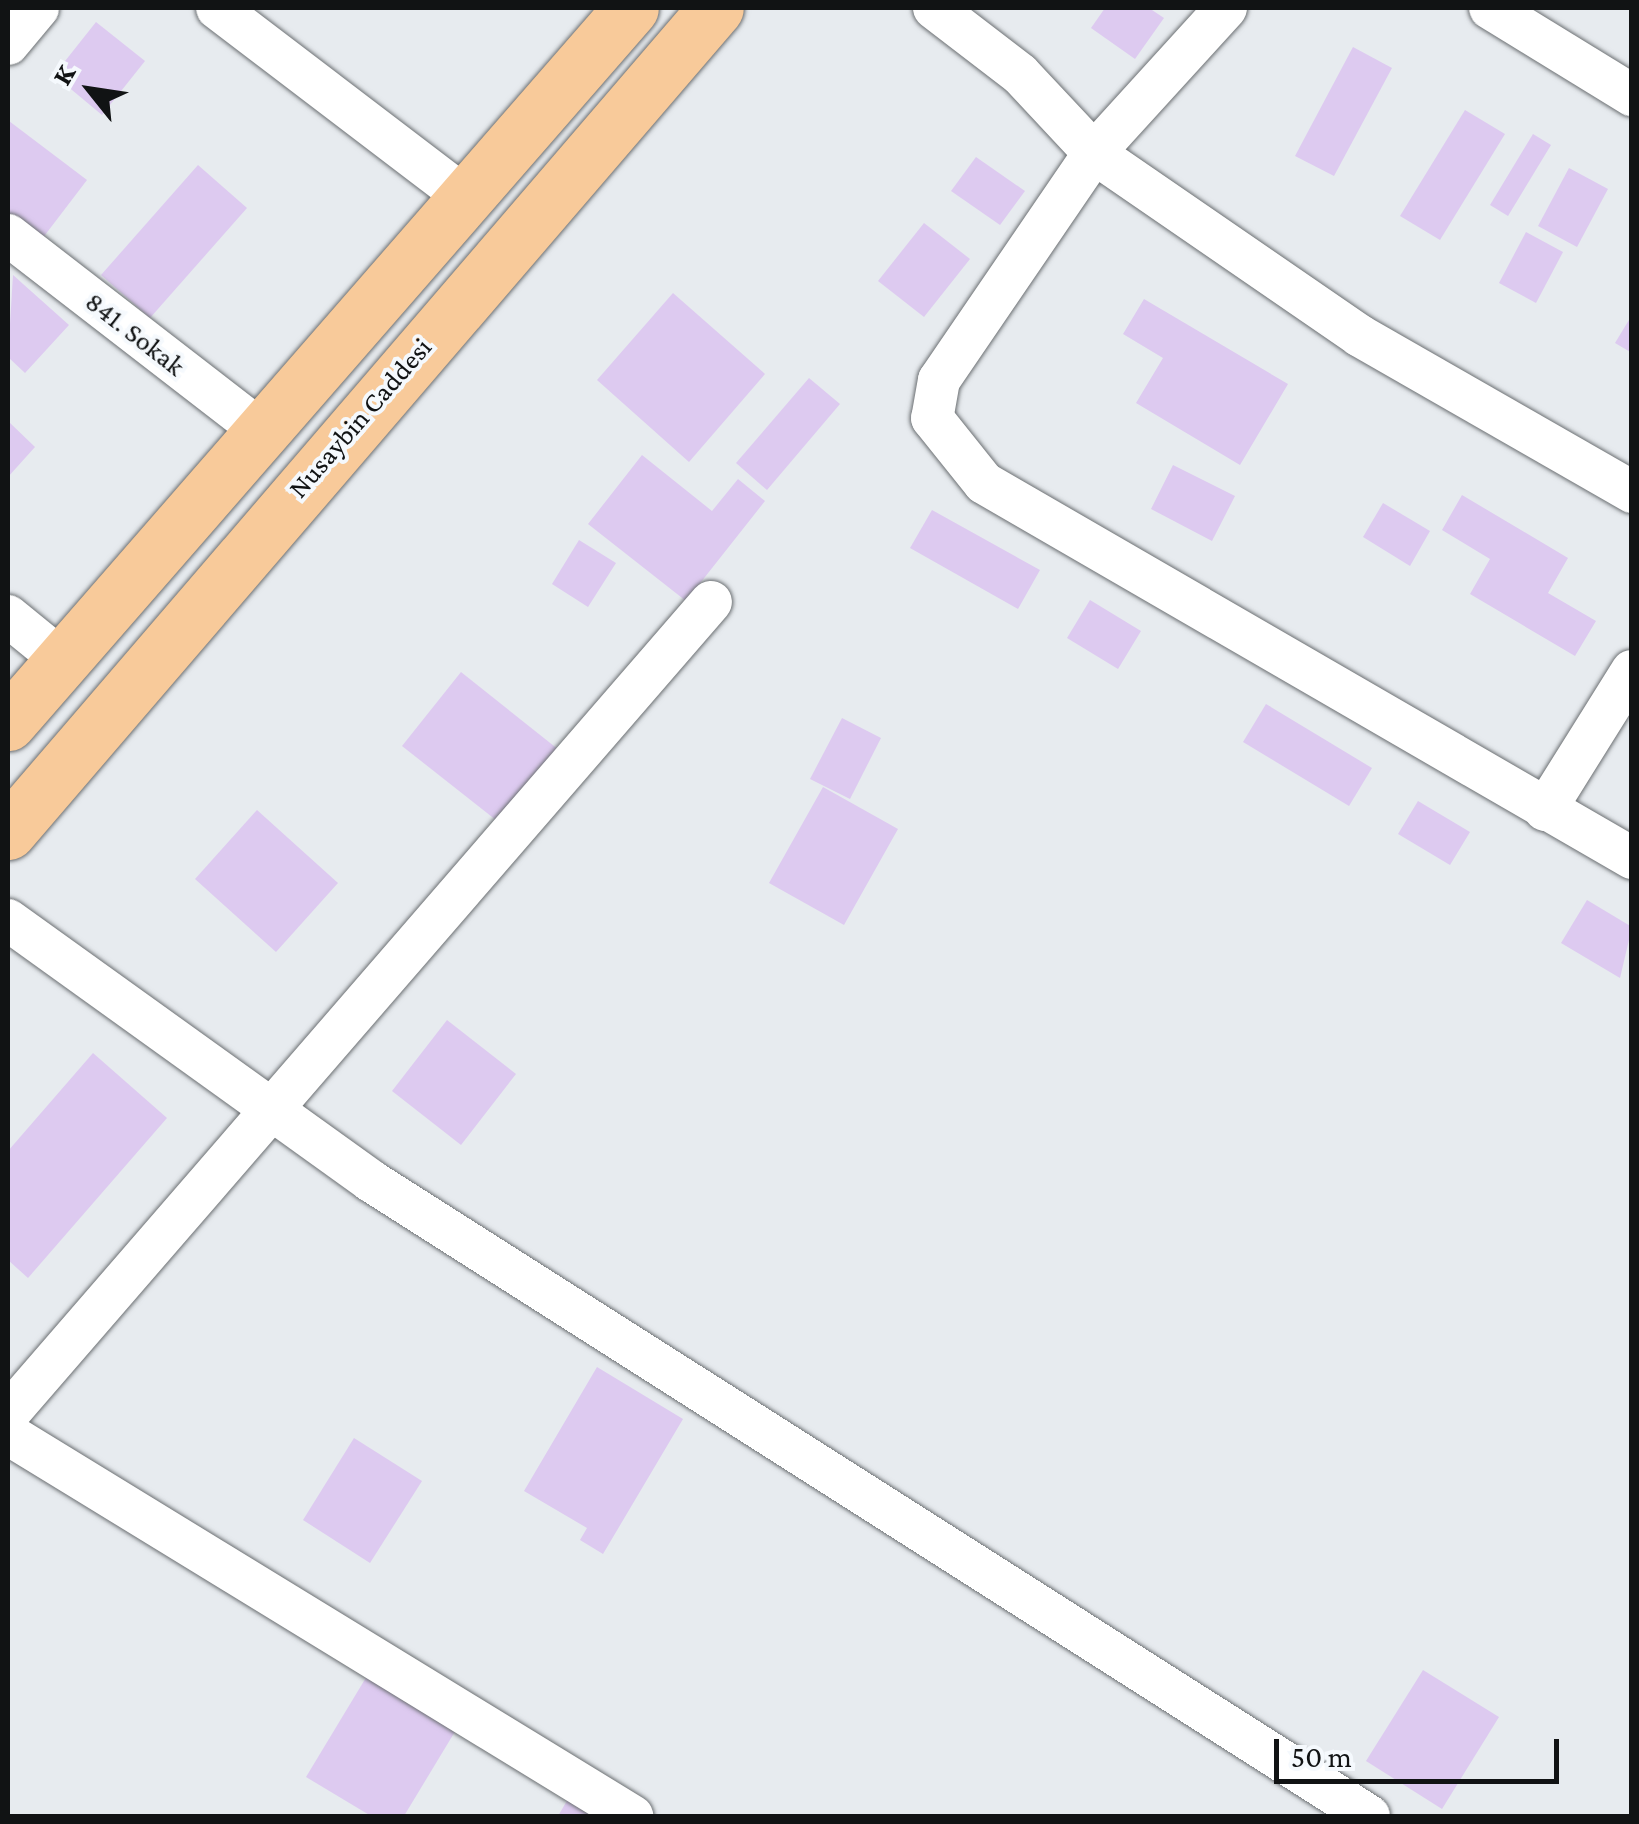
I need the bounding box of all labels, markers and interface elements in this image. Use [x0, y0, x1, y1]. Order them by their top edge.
north arrow [40, 40, 140, 140]
text: K [46, 59, 81, 90]
street label: 841. Sokak [79, 285, 191, 383]
street label: Nusaybin Caddesi [281, 331, 439, 505]
scale bar [1279, 1719, 1564, 1781]
text: 50 m [1291, 1740, 1352, 1773]

